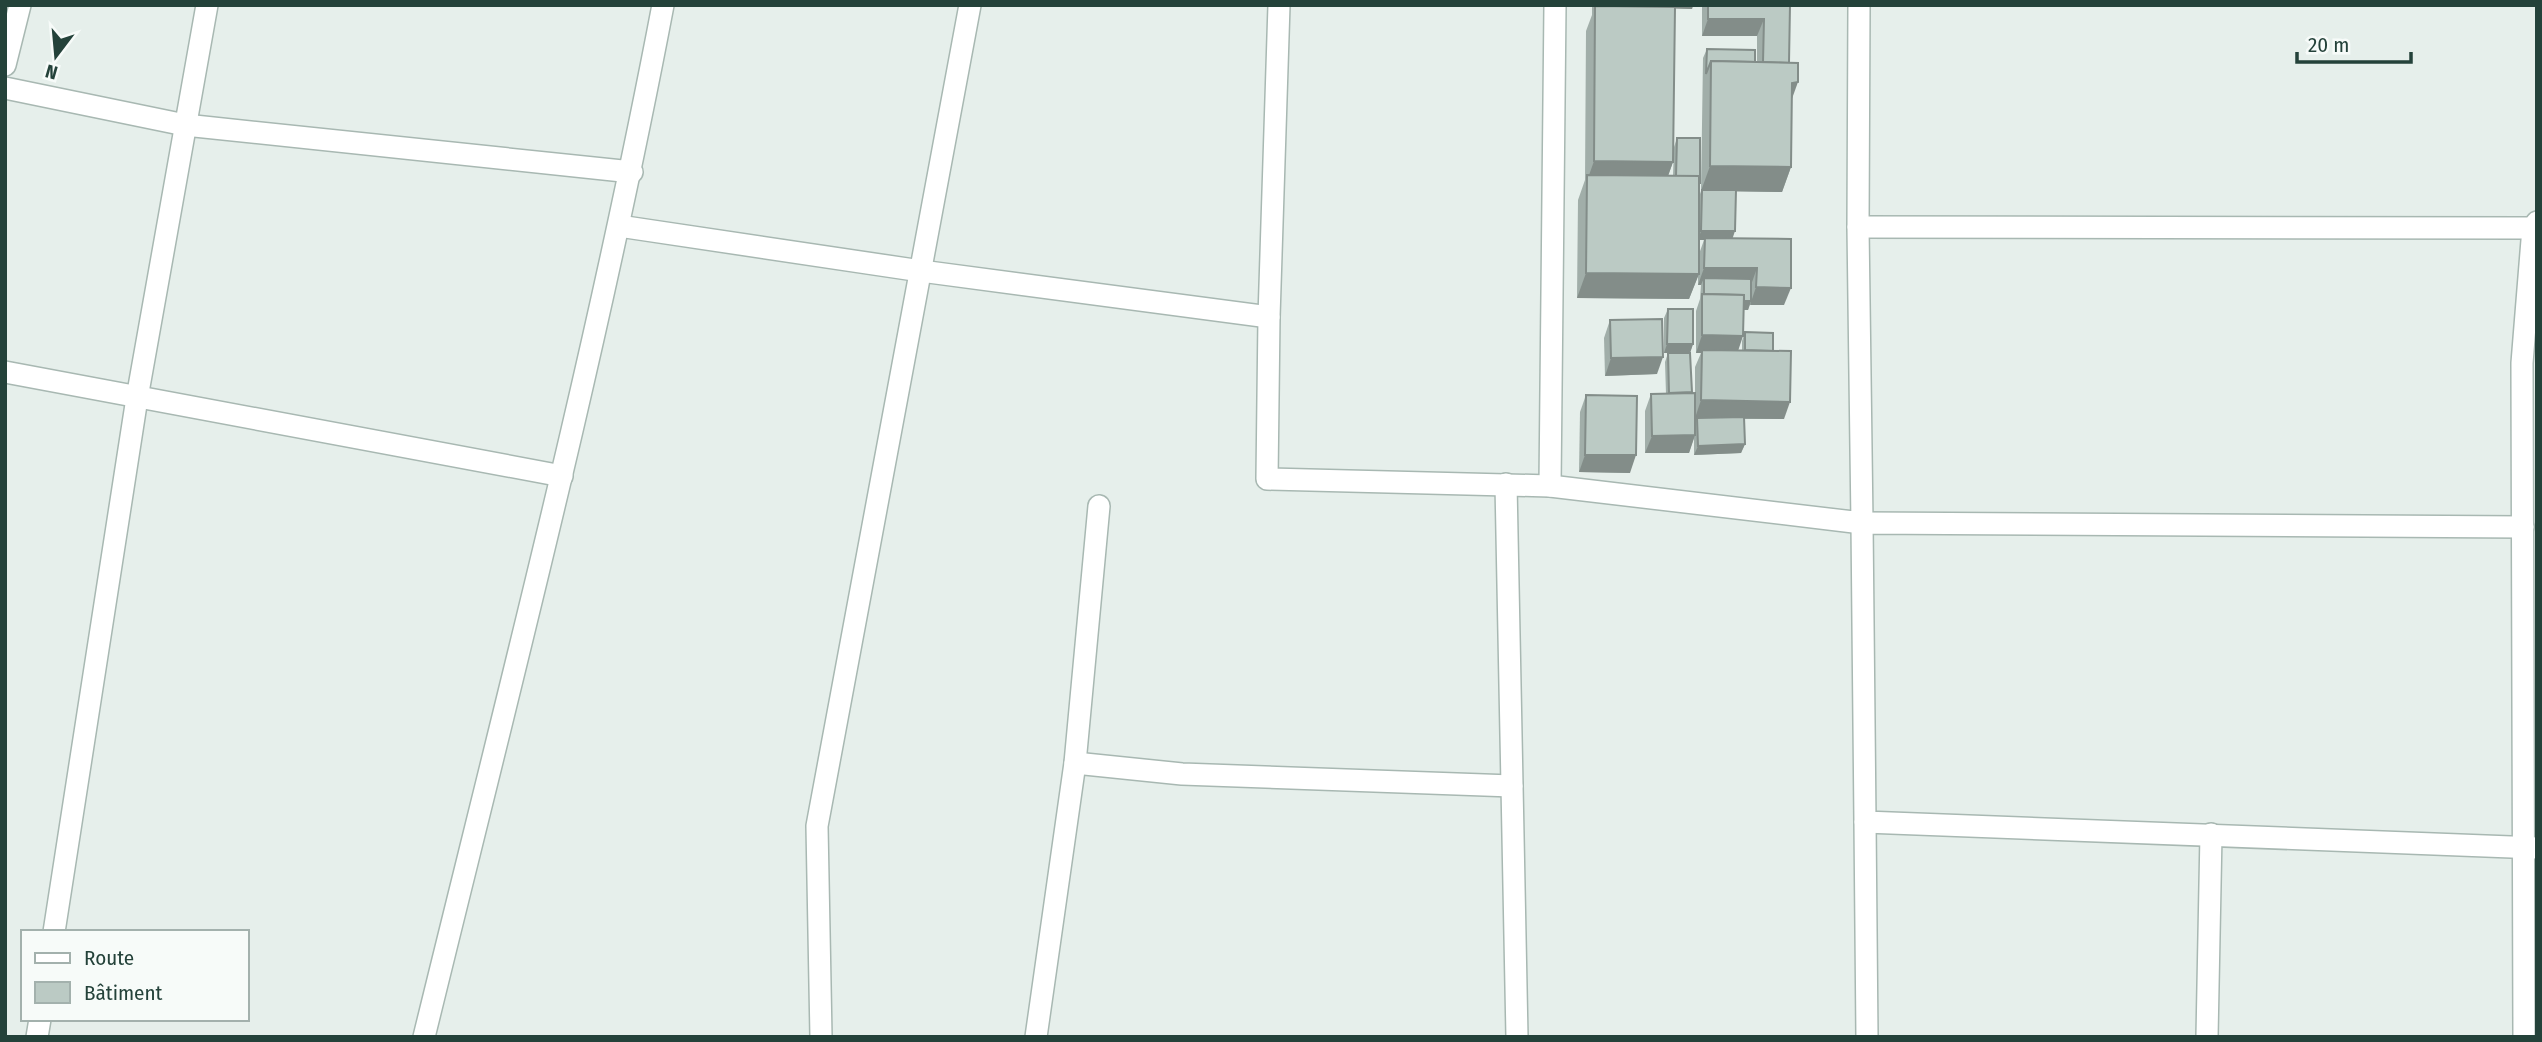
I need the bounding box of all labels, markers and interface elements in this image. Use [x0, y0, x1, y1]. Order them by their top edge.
north arrow [21, 21, 91, 91]
scale bar [2297, 21, 2411, 65]
text: 20 m [2308, 32, 2349, 58]
text: N [43, 59, 60, 84]
legend [21, 930, 248, 1021]
text: Route [84, 945, 134, 971]
text: Bâtiment [84, 980, 163, 1006]

